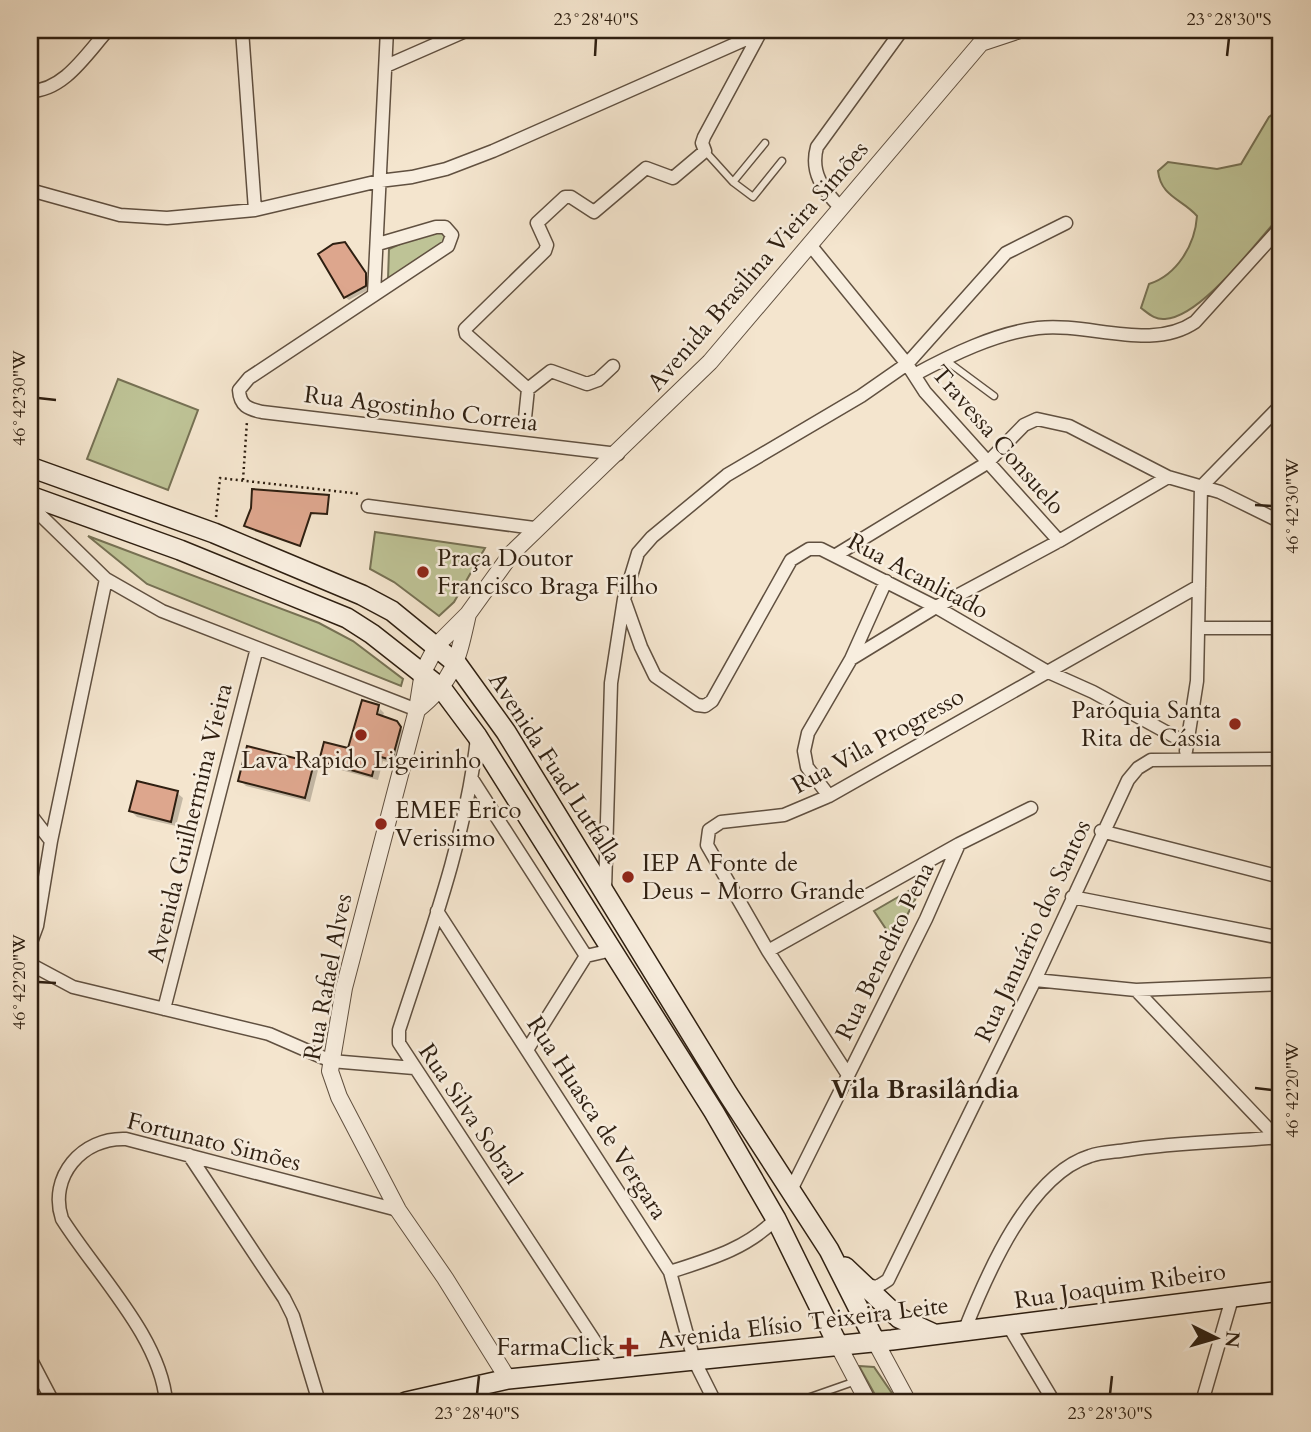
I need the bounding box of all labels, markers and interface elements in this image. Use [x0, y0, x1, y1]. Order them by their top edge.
text: 23°28'40"S [554, 7, 638, 32]
text: 23°28'30"S [1187, 7, 1271, 32]
street label: Avenida Brasilina Vieira Simões [640, 134, 876, 398]
text: 46°42'30"W [7, 350, 32, 446]
street label: Travessa Consuelo [924, 358, 1072, 522]
street label: Rua Agostinho Correia [302, 378, 541, 440]
text: 46°42'30"W [1280, 458, 1305, 554]
street label: Rua Acanlitado [842, 525, 994, 627]
place label: Praça Doutor Francisco Braga Filho [437, 542, 658, 603]
marker: Praça Doutor Francisco Braga Filho [415, 564, 431, 580]
street label: Avenida Fuad Lutfalla [481, 666, 630, 871]
street label: Avenida Guilhermina Vieira [139, 679, 241, 966]
street label: Rua Vila Progresso [786, 680, 970, 802]
place label: Paróquia Santa Rita de Cássia [1071, 694, 1222, 755]
marker: Paróquia Santa Rita de Cássia [1227, 716, 1243, 732]
marker: Lava Rapido Ligeirinho [353, 727, 369, 743]
place label: Lava Rapido Ligeirinho [241, 744, 481, 777]
place label: EMEF Erico Verissimo [395, 794, 522, 855]
street label: Rua Januário dos Santos [967, 814, 1099, 1048]
marker: EMEF Erico Verissimo [373, 816, 389, 832]
place label: IEP A Fonte de Deus - Morro Grande [642, 847, 865, 908]
street label: Rua Benedito Pena [828, 856, 943, 1045]
marker: IEP A Fonte de Deus - Morro Grande [620, 869, 636, 885]
street label: Rua Rafael Alves [296, 891, 360, 1063]
text: 46°42'20"W [7, 934, 32, 1030]
street label: Rua Huasca de Vergara [519, 1010, 676, 1227]
street label: Rua Silva Sobral [411, 1037, 529, 1191]
text: 46°42'20"W [1280, 1042, 1305, 1138]
district label: Vila Brasilândia [831, 1072, 1019, 1107]
street label: Fortunato Simões [124, 1104, 304, 1180]
street label: Rua Joaquim Ribeiro [1012, 1255, 1228, 1317]
street label: Avenida Elísio Teixeira Leite [656, 1289, 950, 1357]
north arrow [1182, 1302, 1252, 1372]
text: N [1218, 1330, 1246, 1349]
place label: FarmaClick [497, 1331, 615, 1364]
marker: FarmaClick [621, 1339, 637, 1355]
text: 23°28'40"S [435, 1401, 519, 1426]
text: 23°28'30"S [1068, 1401, 1152, 1426]

